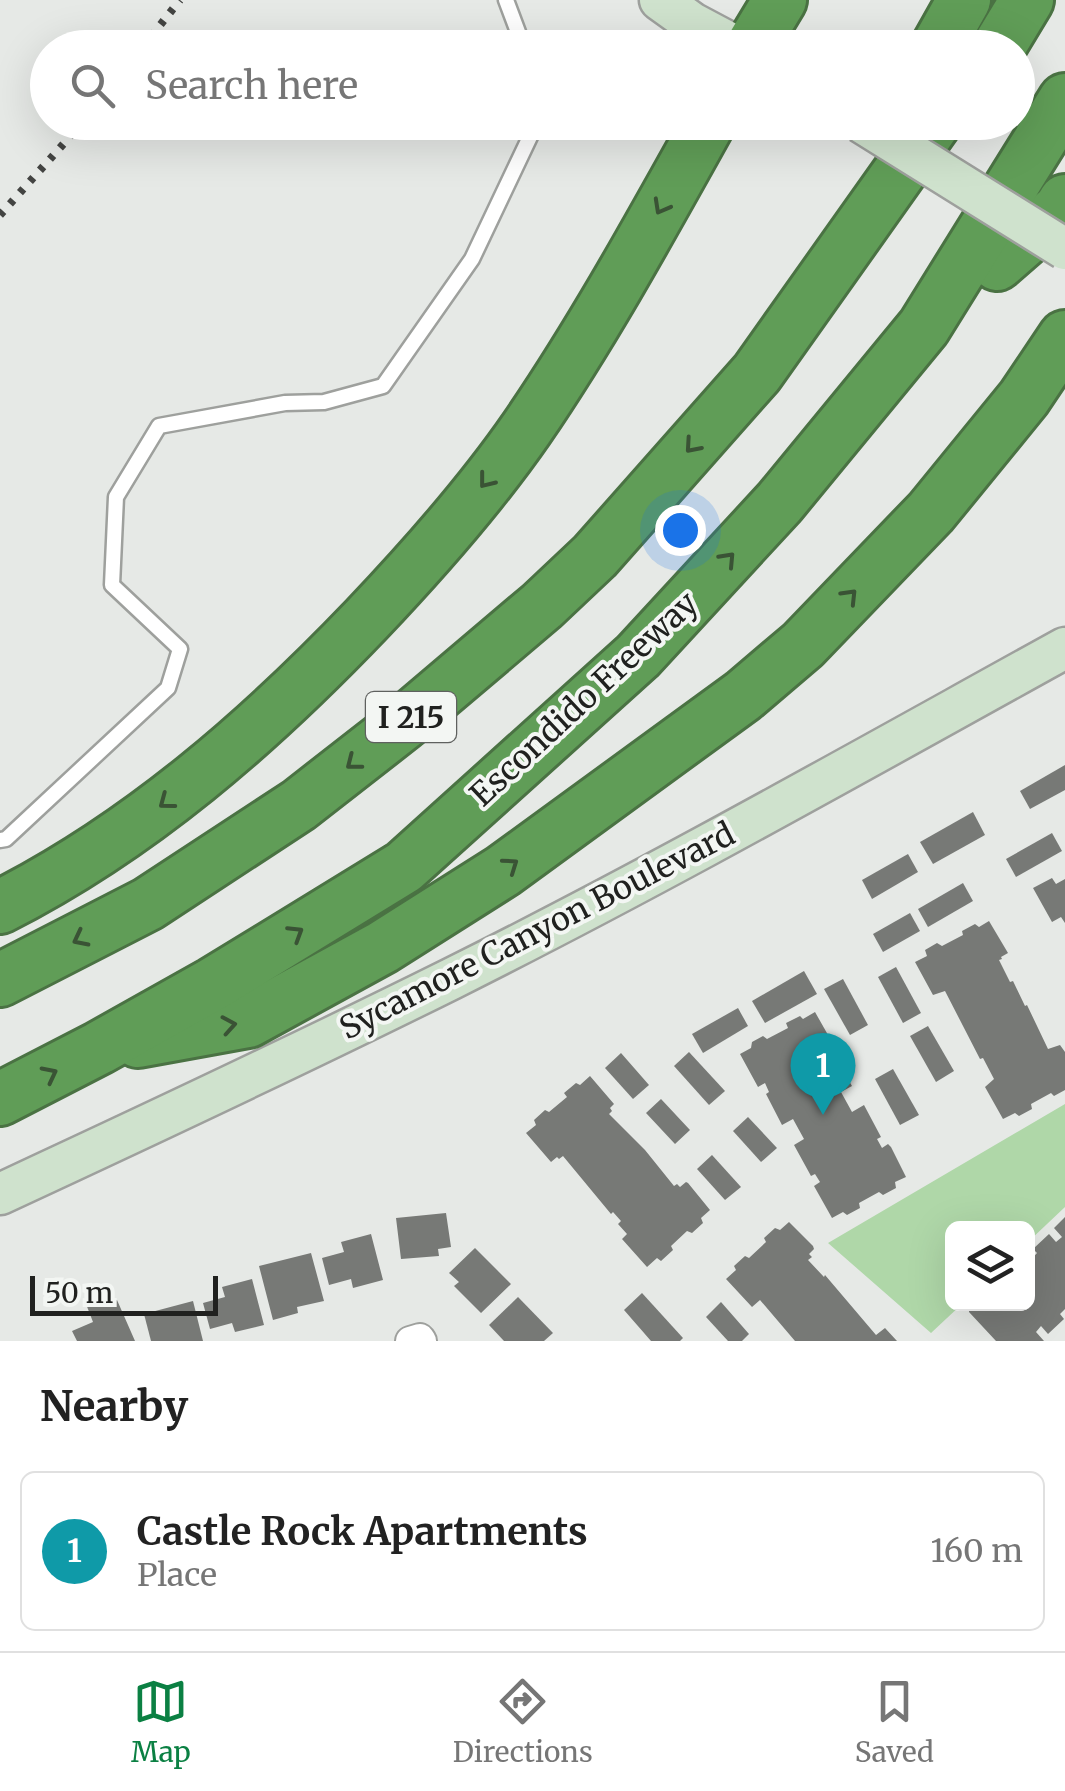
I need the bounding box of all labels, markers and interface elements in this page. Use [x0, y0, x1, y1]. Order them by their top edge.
search box [30, 30, 1035, 140]
icon: search [65, 58, 120, 113]
text: Search here [145, 62, 358, 109]
one-way arrow [653, 197, 673, 215]
one-way arrow [686, 434, 704, 453]
one-way arrow [480, 470, 498, 488]
your location [655, 505, 706, 556]
one-way arrow [716, 552, 734, 571]
street label: Escondido Freeway [462, 583, 706, 815]
one-way arrow [838, 589, 856, 607]
road number: I 215 [366, 692, 456, 742]
one-way arrow [346, 751, 364, 769]
one-way arrow [159, 790, 177, 808]
street label: Sycamore Canyon Boulevard [333, 814, 741, 1048]
one-way arrow [500, 859, 518, 877]
one-way arrow [285, 926, 303, 945]
one-way arrow [73, 927, 91, 946]
one-way arrow [221, 1015, 238, 1036]
pin: 1 [790, 1032, 856, 1115]
one-way arrow [39, 1067, 57, 1086]
map controls [945, 1221, 1035, 1311]
button: layers [945, 1221, 1035, 1311]
scale bar [30, 1271, 218, 1316]
text: 50 m [45, 1275, 113, 1311]
text: Nearby [40, 1380, 188, 1432]
text: Castle Rock Apartments [137, 1508, 588, 1555]
text: 1 [67, 1531, 82, 1571]
text: 160 m [931, 1531, 1023, 1571]
text: Place [137, 1555, 217, 1595]
tab: Map [131, 1674, 191, 1770]
tab: Directions [453, 1674, 593, 1770]
tab: Saved [855, 1674, 934, 1770]

